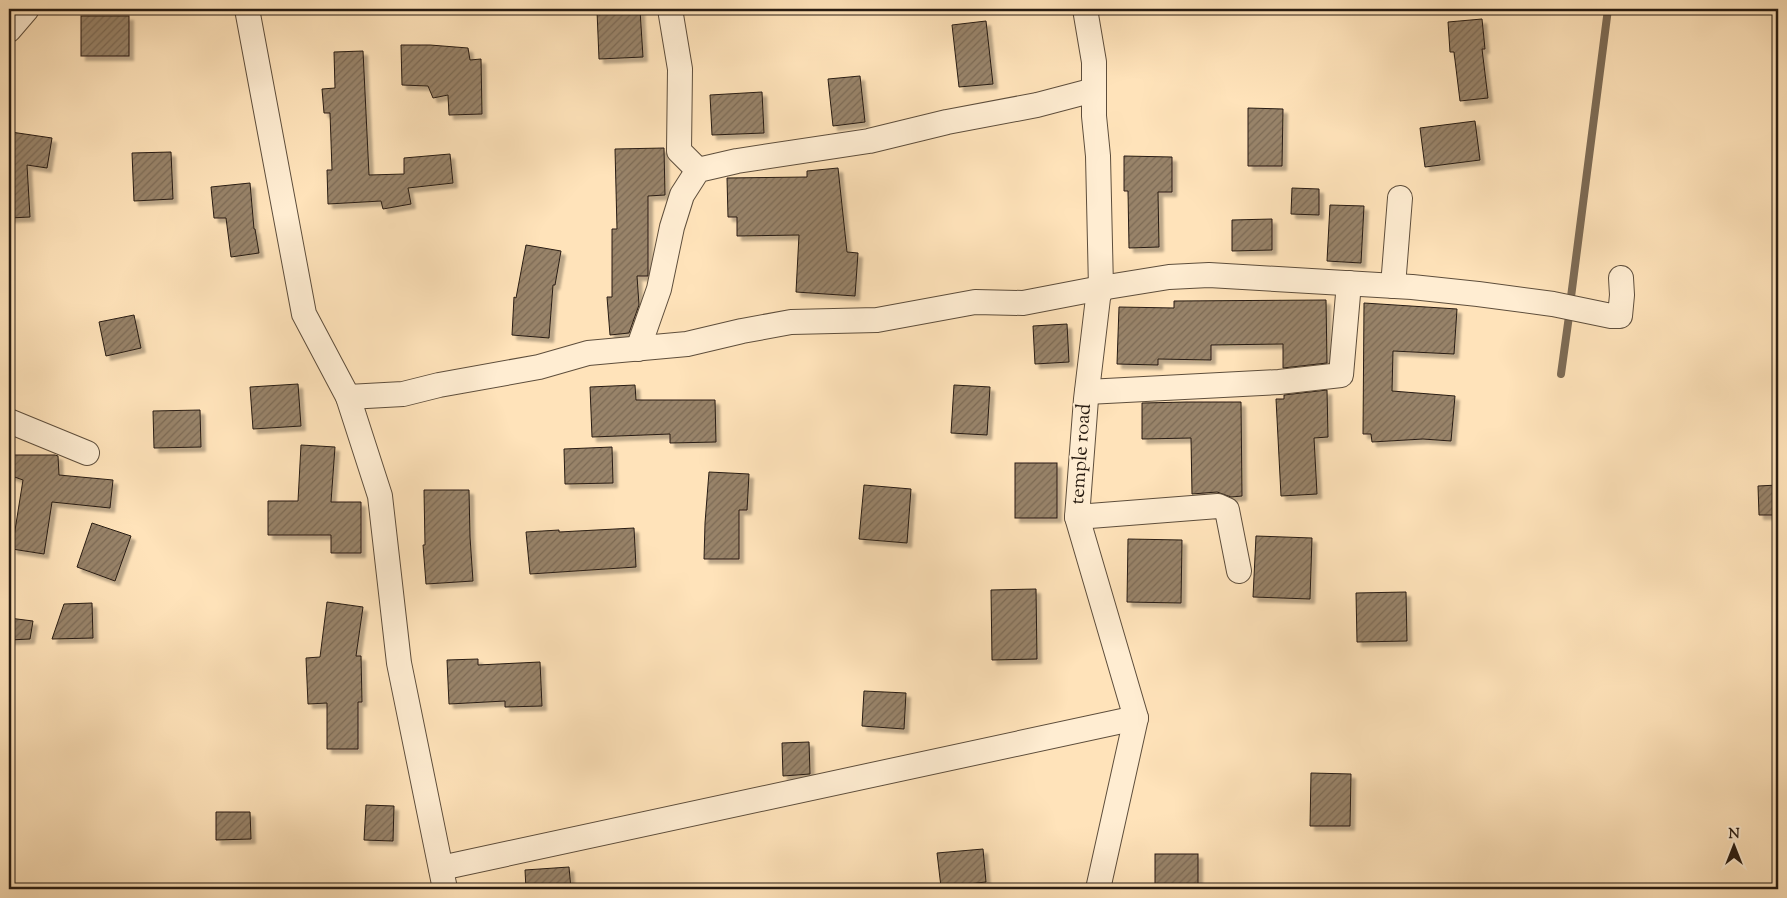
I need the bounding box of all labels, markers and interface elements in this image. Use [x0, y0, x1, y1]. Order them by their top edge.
street label: temple road [1064, 403, 1100, 505]
north arrow [1710, 820, 1760, 870]
text: N [1728, 825, 1740, 845]

